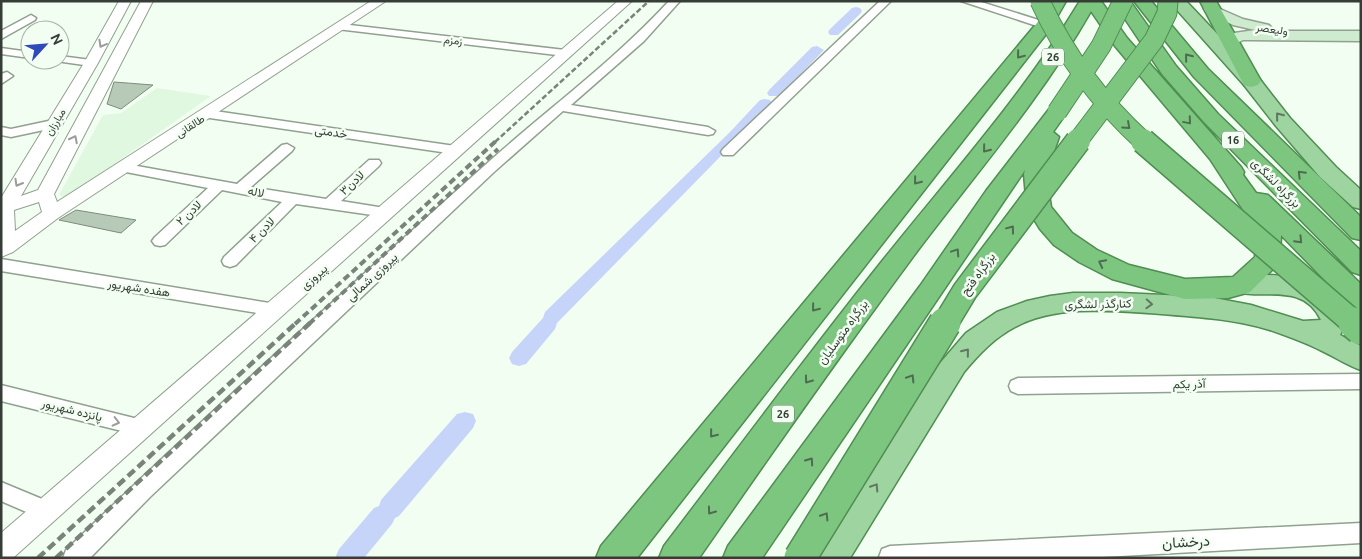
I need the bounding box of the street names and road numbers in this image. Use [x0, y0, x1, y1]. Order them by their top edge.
street label: ولیعصر [1254, 21, 1289, 38]
street label: زمزم [443, 33, 463, 49]
road number: 26 [1042, 48, 1064, 66]
street label: مبارزان [42, 106, 69, 138]
street label: طالقانی [173, 112, 207, 141]
street label: خدمتی [314, 123, 348, 142]
road number: 16 [1222, 132, 1244, 148]
street label: بزرگراه لشگری [1248, 155, 1304, 211]
street label: لادن۳ [337, 168, 367, 198]
street label: لاله [247, 184, 265, 199]
street label: لادن ۲ [173, 198, 205, 228]
street label: لادن ۴ [246, 214, 278, 246]
street label: پیروزی شمالی [344, 250, 401, 305]
street label: بزرگراه فتح [958, 250, 1000, 299]
street label: پیروزی [298, 261, 331, 293]
street label: هفده شهریور [106, 276, 171, 301]
street label: کنارگذر لشگری [1064, 296, 1132, 313]
street label: بزرگراه متوسلیان [815, 297, 872, 368]
street label: آذر یکم [1172, 377, 1207, 392]
street label: پانزده شهریور [39, 395, 104, 425]
road number: 26 [772, 406, 794, 422]
street label: درخشان [1162, 532, 1210, 552]

